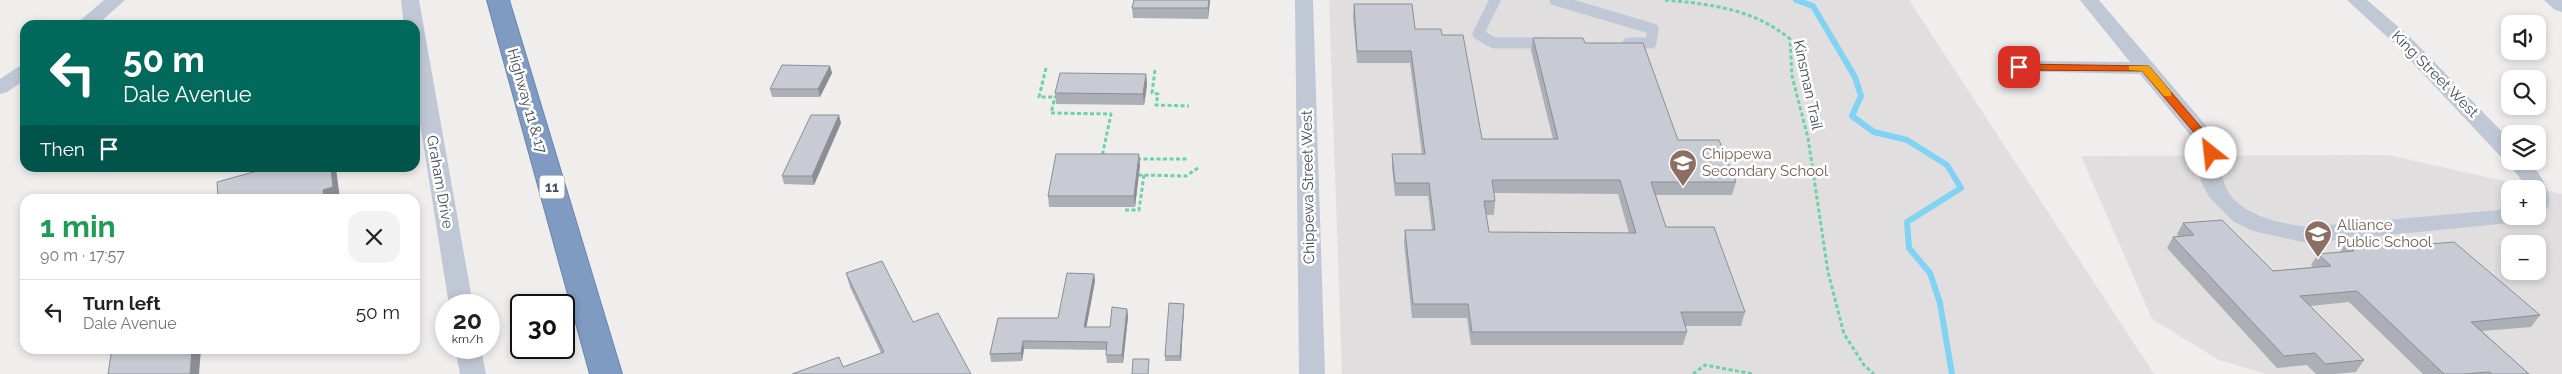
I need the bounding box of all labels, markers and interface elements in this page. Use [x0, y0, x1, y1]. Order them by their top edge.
map controls [2501, 15, 2546, 280]
button: sound [2501, 15, 2546, 60]
street label: King Street West [2388, 27, 2482, 121]
street label: Kinsman Trail [1790, 38, 1827, 133]
text: 50 m [123, 39, 205, 80]
icon: left [40, 40, 105, 105]
street label: Highway 11 & 17 [503, 46, 551, 156]
pin [1998, 46, 2040, 88]
icon: arrive [2005, 53, 2033, 81]
button: search [2501, 70, 2546, 115]
text: Dale Avenue [123, 81, 252, 107]
street label: Chippewa Street West [1298, 110, 1318, 264]
button: layers [2501, 125, 2546, 170]
position arrow [2184, 126, 2236, 178]
street label: Graham Drive [423, 134, 457, 230]
icon: arrive [95, 135, 123, 163]
text: Then [40, 138, 85, 160]
place label: Chippewa Secondary School [1702, 145, 1829, 180]
school or university icon: Chippewa Secondary School [1668, 148, 1698, 187]
road number: 11 [540, 176, 564, 198]
button: + [2501, 180, 2546, 225]
text: 1 min [40, 209, 116, 244]
button: close [348, 211, 400, 263]
place label: Alliance Public School [2337, 216, 2433, 251]
school or university icon: Alliance Public School [2303, 219, 2333, 258]
button: − [2501, 235, 2546, 280]
text: 90 m · 17:57 [40, 246, 125, 265]
text: Turn left [83, 292, 160, 314]
speed limit sign: 30 [510, 294, 575, 359]
icon: left [40, 298, 68, 326]
text: 50 m [356, 301, 400, 323]
text: 20 [453, 305, 482, 335]
text: Dale Avenue [83, 314, 177, 333]
text: km/h [452, 332, 483, 346]

